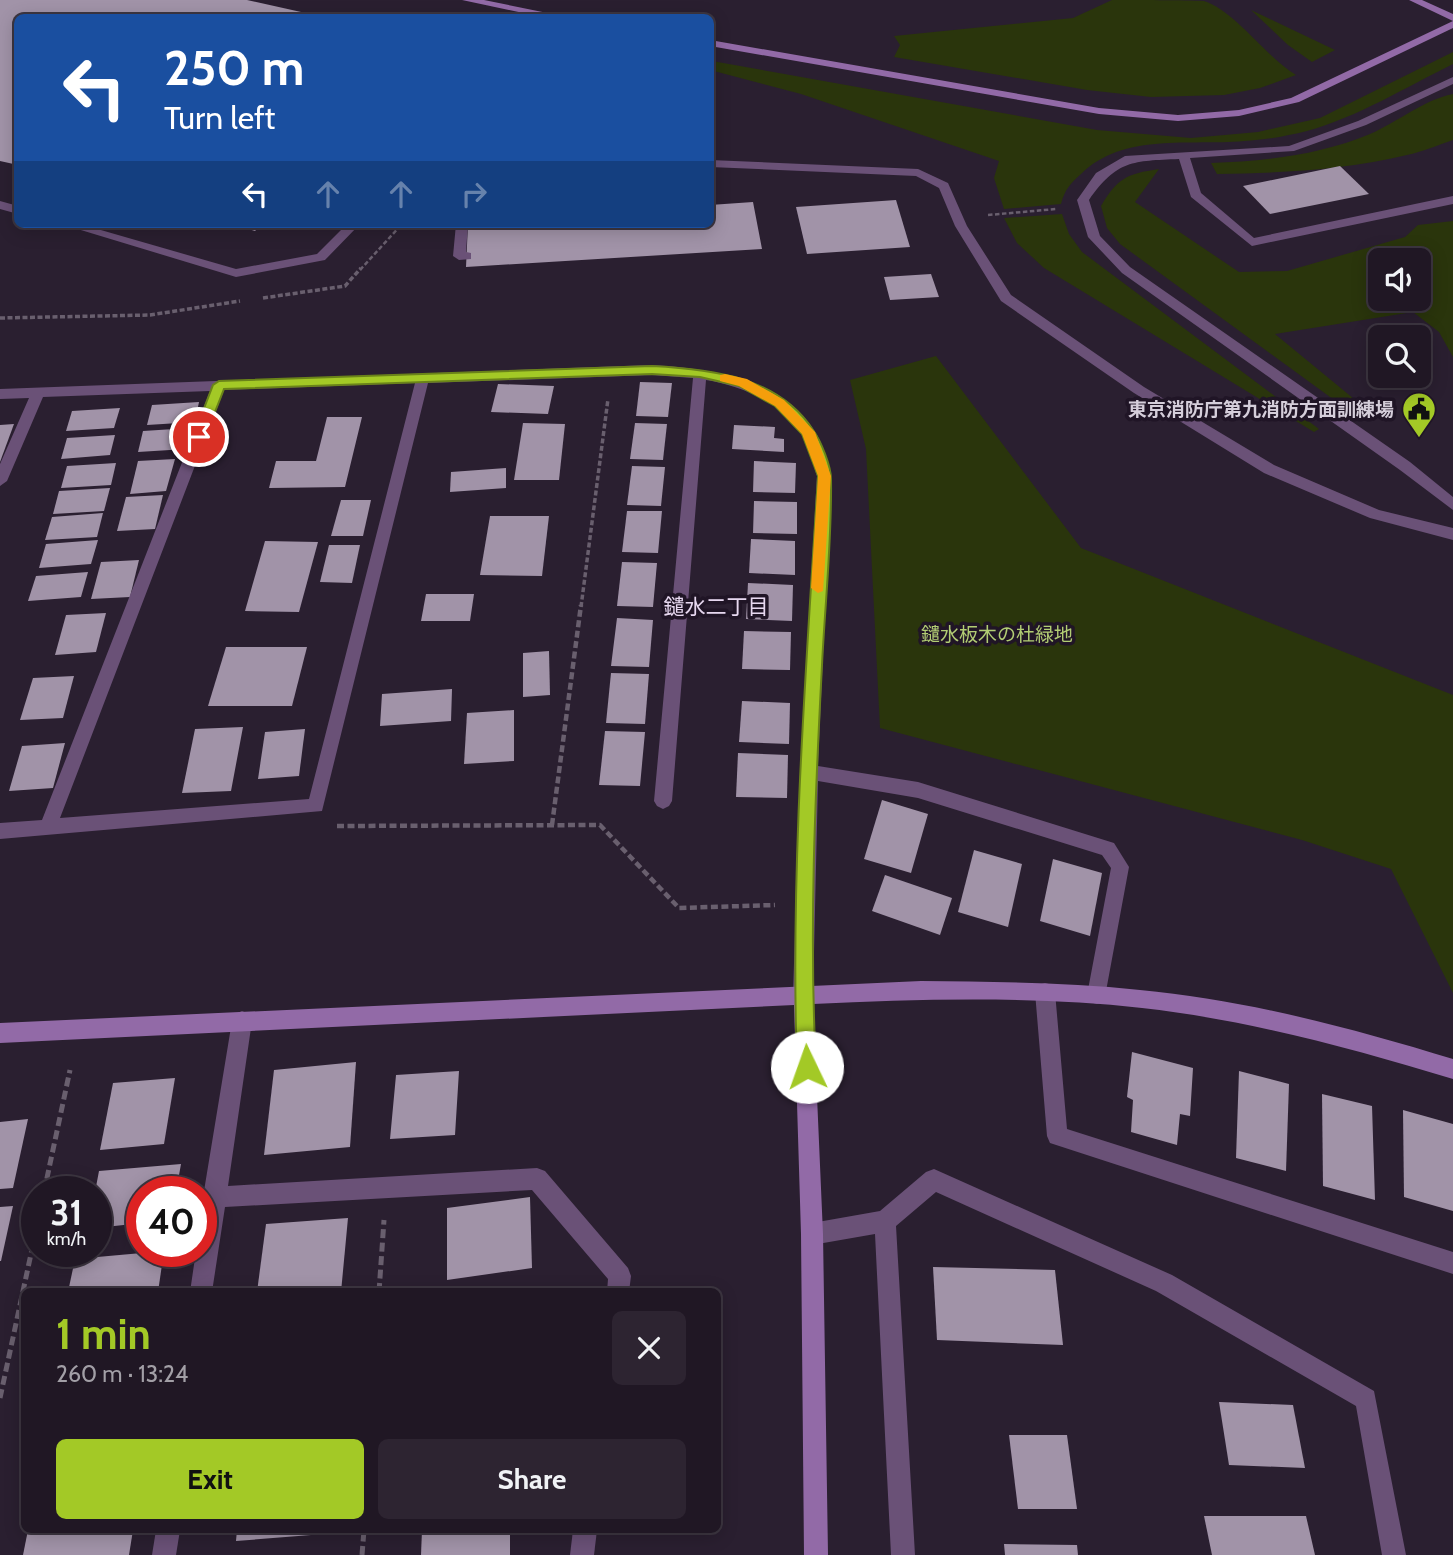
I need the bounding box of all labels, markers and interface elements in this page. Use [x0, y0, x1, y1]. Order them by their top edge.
text: 250 m [164, 38, 304, 97]
icon: left [49, 42, 140, 133]
text: Turn left [164, 98, 275, 137]
icon: left [236, 175, 274, 213]
icon: ahead [309, 175, 347, 213]
icon: ahead [382, 175, 420, 213]
icon: right [455, 175, 493, 213]
map controls [1368, 248, 1431, 388]
button: sound [1368, 248, 1431, 311]
button: search [1368, 325, 1431, 388]
public building icon: 東京消防庁第九消防方面訓練場 [1400, 390, 1438, 439]
place label: 東京消防庁第九消防方面訓練場 [1128, 398, 1394, 421]
pin [169, 407, 229, 467]
icon: arrive [180, 418, 218, 456]
district label: 鑓水二丁目 [664, 594, 769, 619]
park label: 鑓水板木の杜緑地 [921, 623, 1073, 646]
position arrow [770, 1030, 844, 1104]
speed limit sign: 40 [126, 1176, 217, 1267]
text: 31 [51, 1191, 82, 1234]
text: km/h [47, 1228, 86, 1250]
text: 1 min [56, 1308, 151, 1360]
button: close [612, 1311, 686, 1385]
text: 260 m · 13:24 [56, 1360, 188, 1388]
button: Exit [56, 1439, 364, 1519]
button: Share [378, 1439, 686, 1519]

